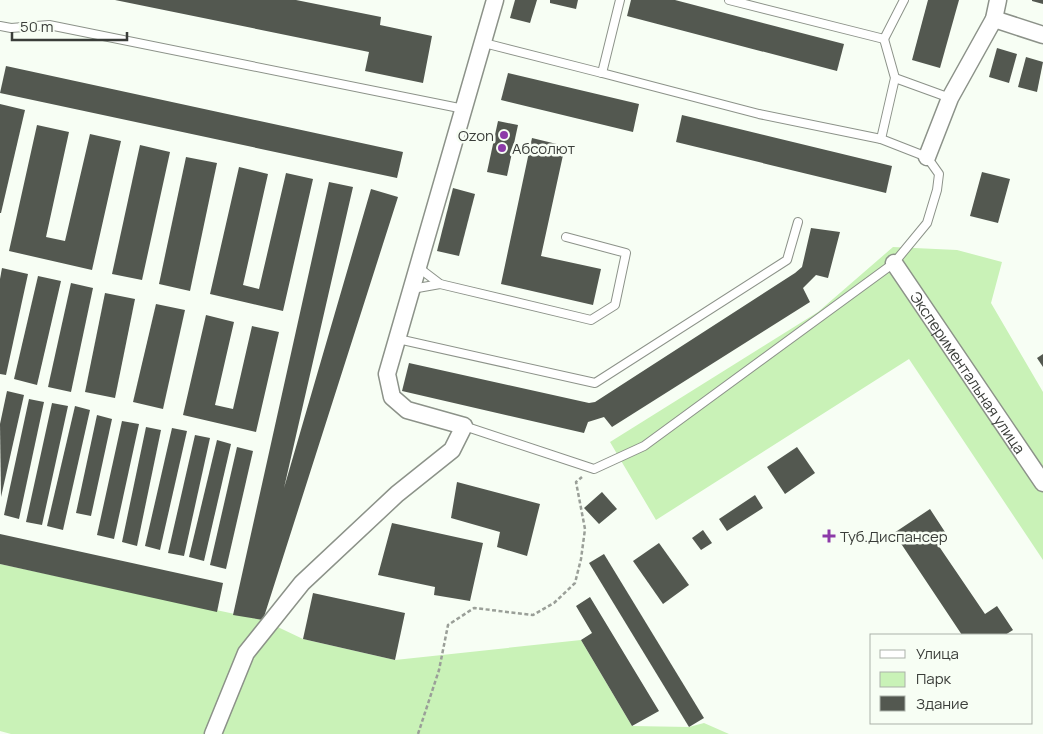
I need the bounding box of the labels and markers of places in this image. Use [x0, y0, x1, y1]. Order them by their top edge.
place label: Ozon [458, 125, 494, 146]
marker: Ozon [498, 129, 510, 141]
place label: Абсолют [512, 138, 575, 159]
marker: Абсолют [496, 142, 508, 154]
place label: Туб.Диспансер [840, 526, 948, 547]
marker: Туб.Диспансер [822, 529, 836, 543]

